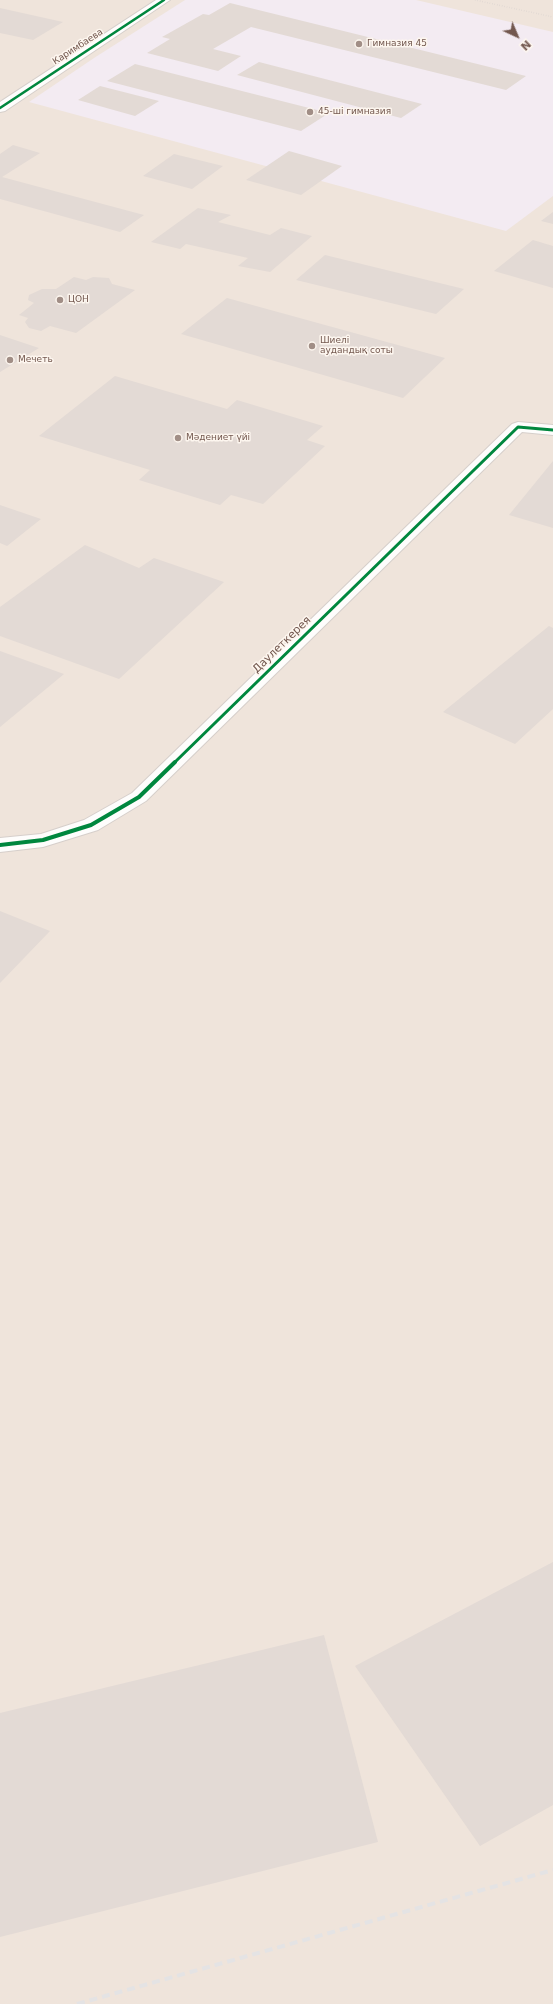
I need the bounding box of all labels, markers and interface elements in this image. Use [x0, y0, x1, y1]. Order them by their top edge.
north arrow [497, 16, 537, 56]
street label: Каримбаева [51, 27, 105, 67]
text: N [518, 37, 534, 53]
marker: Гимназия 45 [354, 39, 364, 49]
place label: Гимназия 45 [367, 39, 427, 49]
marker: 45-ші гимназия [305, 107, 315, 117]
place label: 45-ші гимназия [318, 107, 391, 117]
marker: ЦОН [55, 295, 65, 305]
place label: ЦОН [68, 295, 89, 305]
place label: Шиелі аудандық соты [320, 336, 393, 357]
marker: Шиелі аудандық соты [307, 341, 317, 351]
marker: Мечеть [5, 355, 15, 365]
place label: Мечеть [18, 355, 53, 365]
marker: Мәдениет үйі [173, 433, 183, 443]
place label: Мәдениет үйі [186, 433, 250, 443]
street label: Даулеткерея [250, 614, 314, 676]

